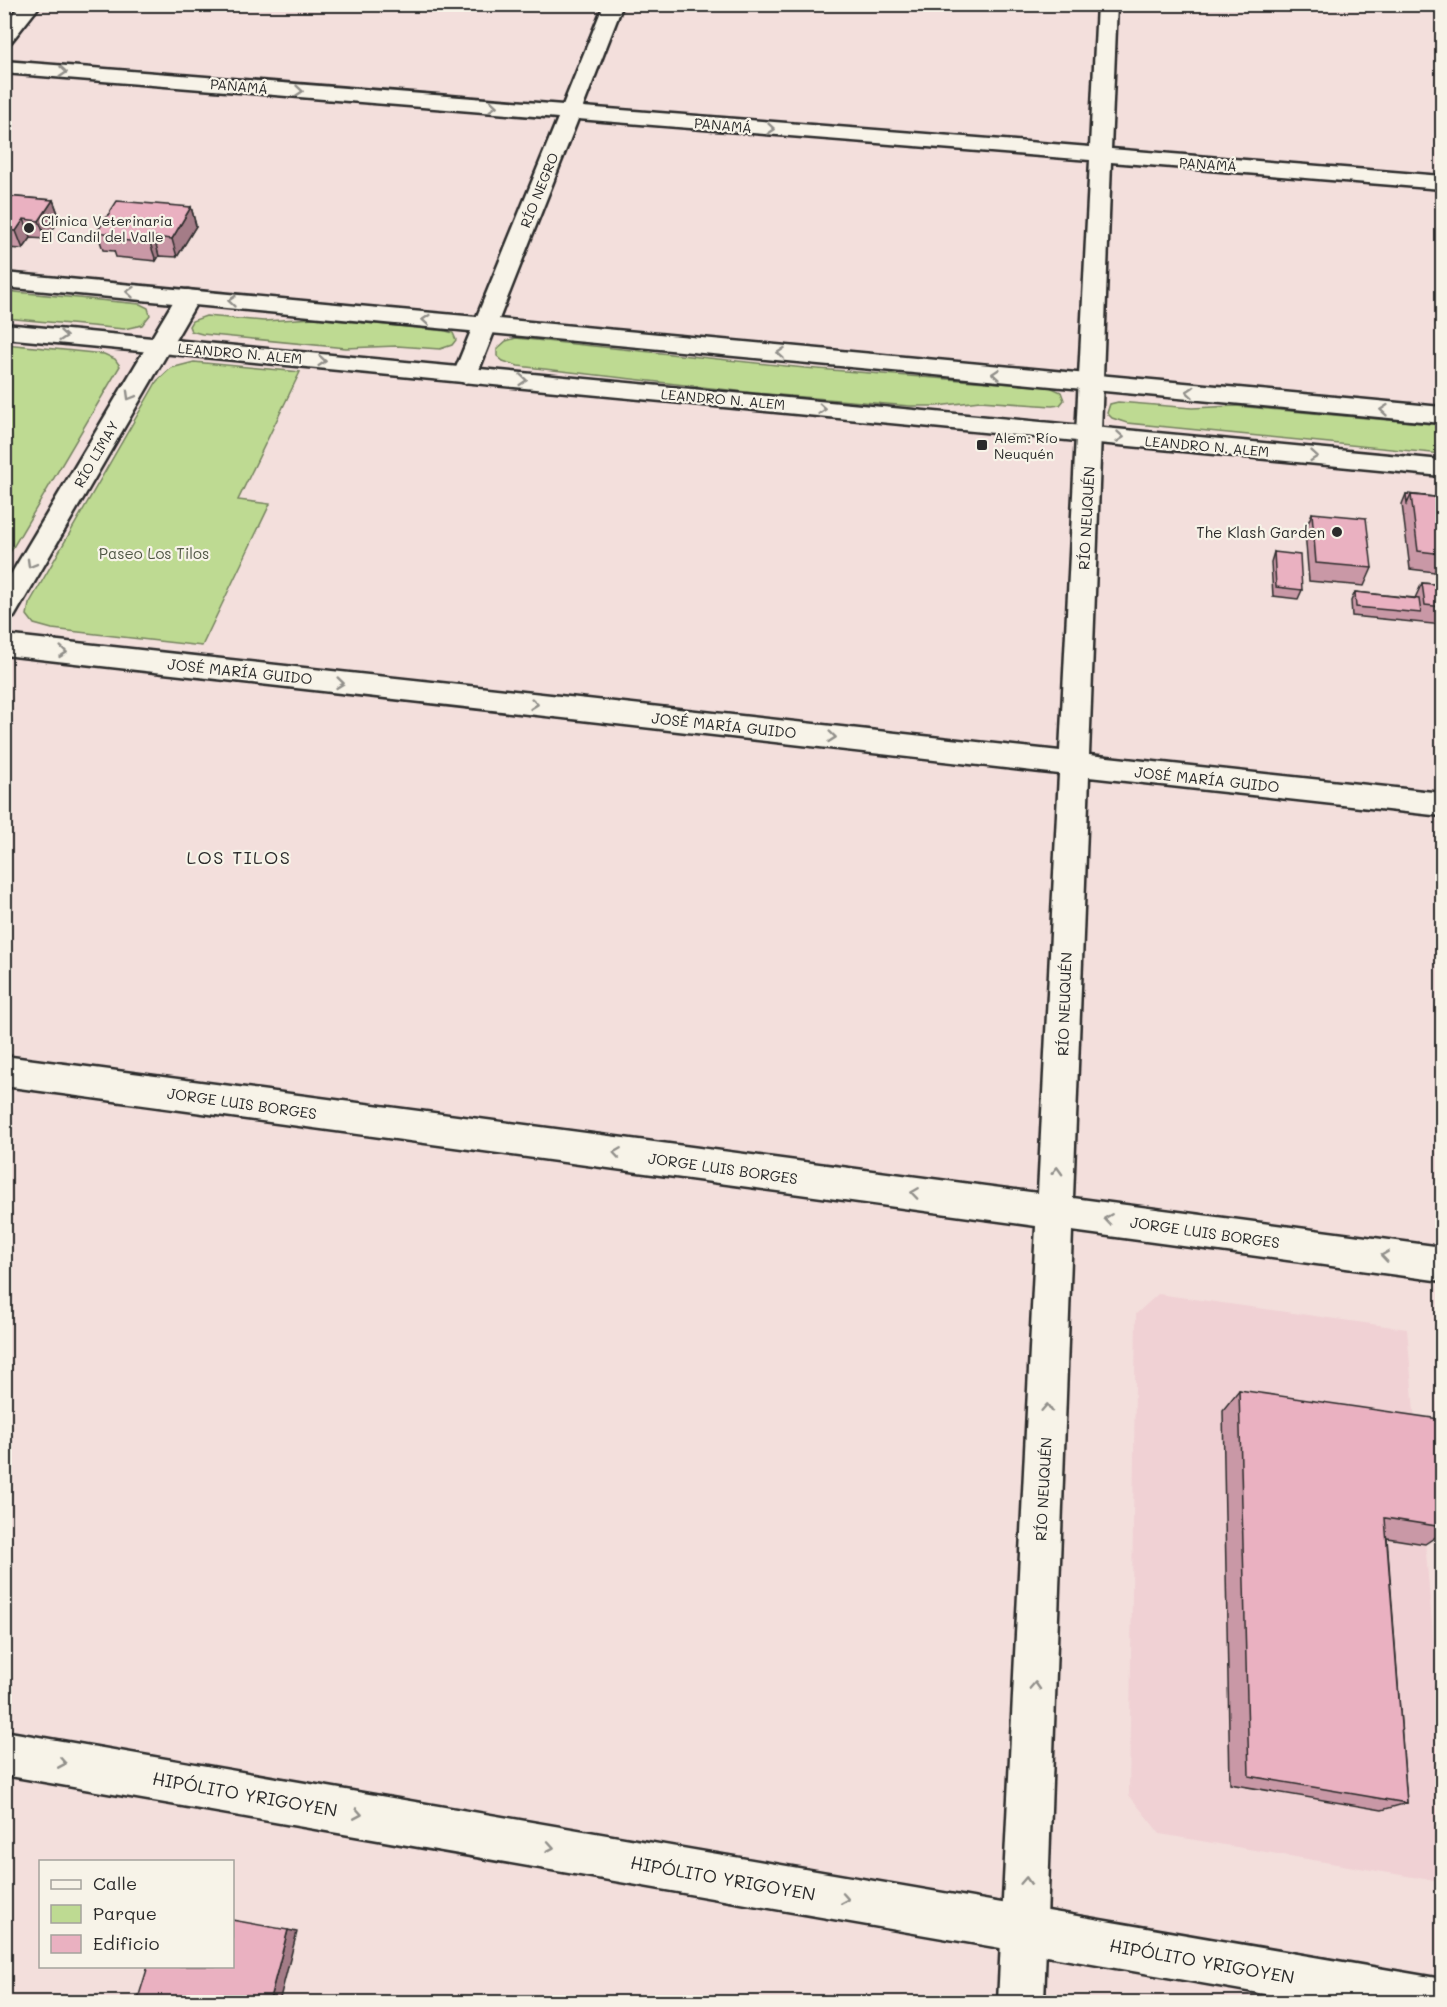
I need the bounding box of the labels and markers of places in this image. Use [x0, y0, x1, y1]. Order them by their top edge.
place label: Clínica Veterinaria El Candil del Valle [41, 211, 173, 246]
marker: Clínica Veterinaria El Candil del Valle [22, 221, 36, 235]
place label: Alem: Río Neuquén [994, 428, 1058, 463]
marker: Alem: Río Neuquén [975, 438, 989, 452]
place label: The Klash Garden [1196, 522, 1325, 542]
marker: The Klash Garden [1330, 525, 1344, 539]

